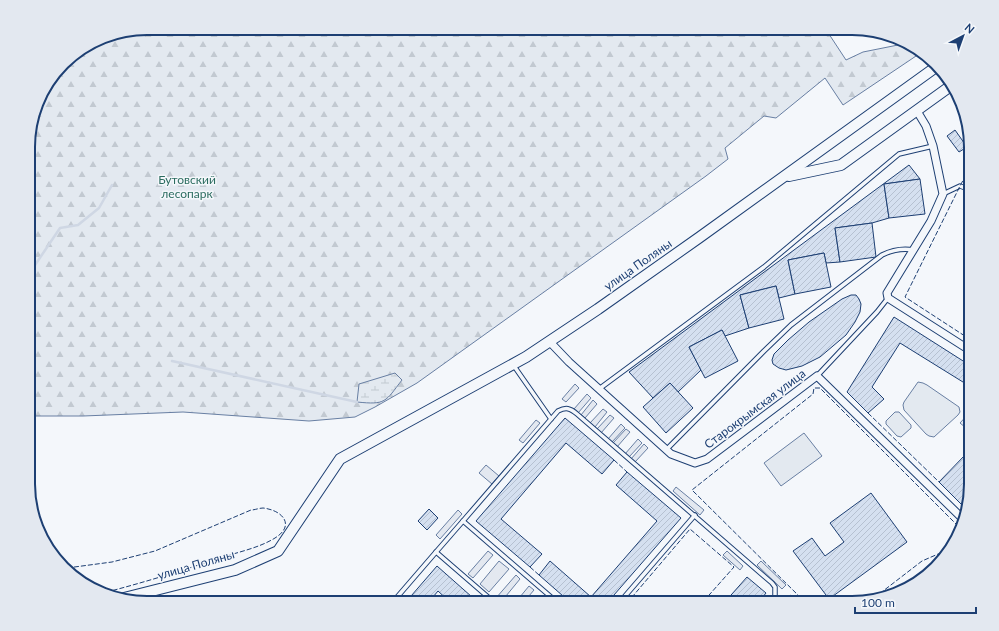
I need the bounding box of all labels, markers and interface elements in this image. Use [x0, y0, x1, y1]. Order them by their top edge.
north arrow [943, 16, 983, 56]
text: N [962, 20, 977, 36]
park label: Бутовский лесопарк [158, 172, 216, 201]
street label: улица Поляны [601, 236, 675, 294]
street label: Старокрымская улица [701, 366, 808, 452]
street label: улица Поляны [156, 546, 236, 583]
scale bar [855, 589, 976, 615]
text: 100 m [861, 595, 895, 610]

